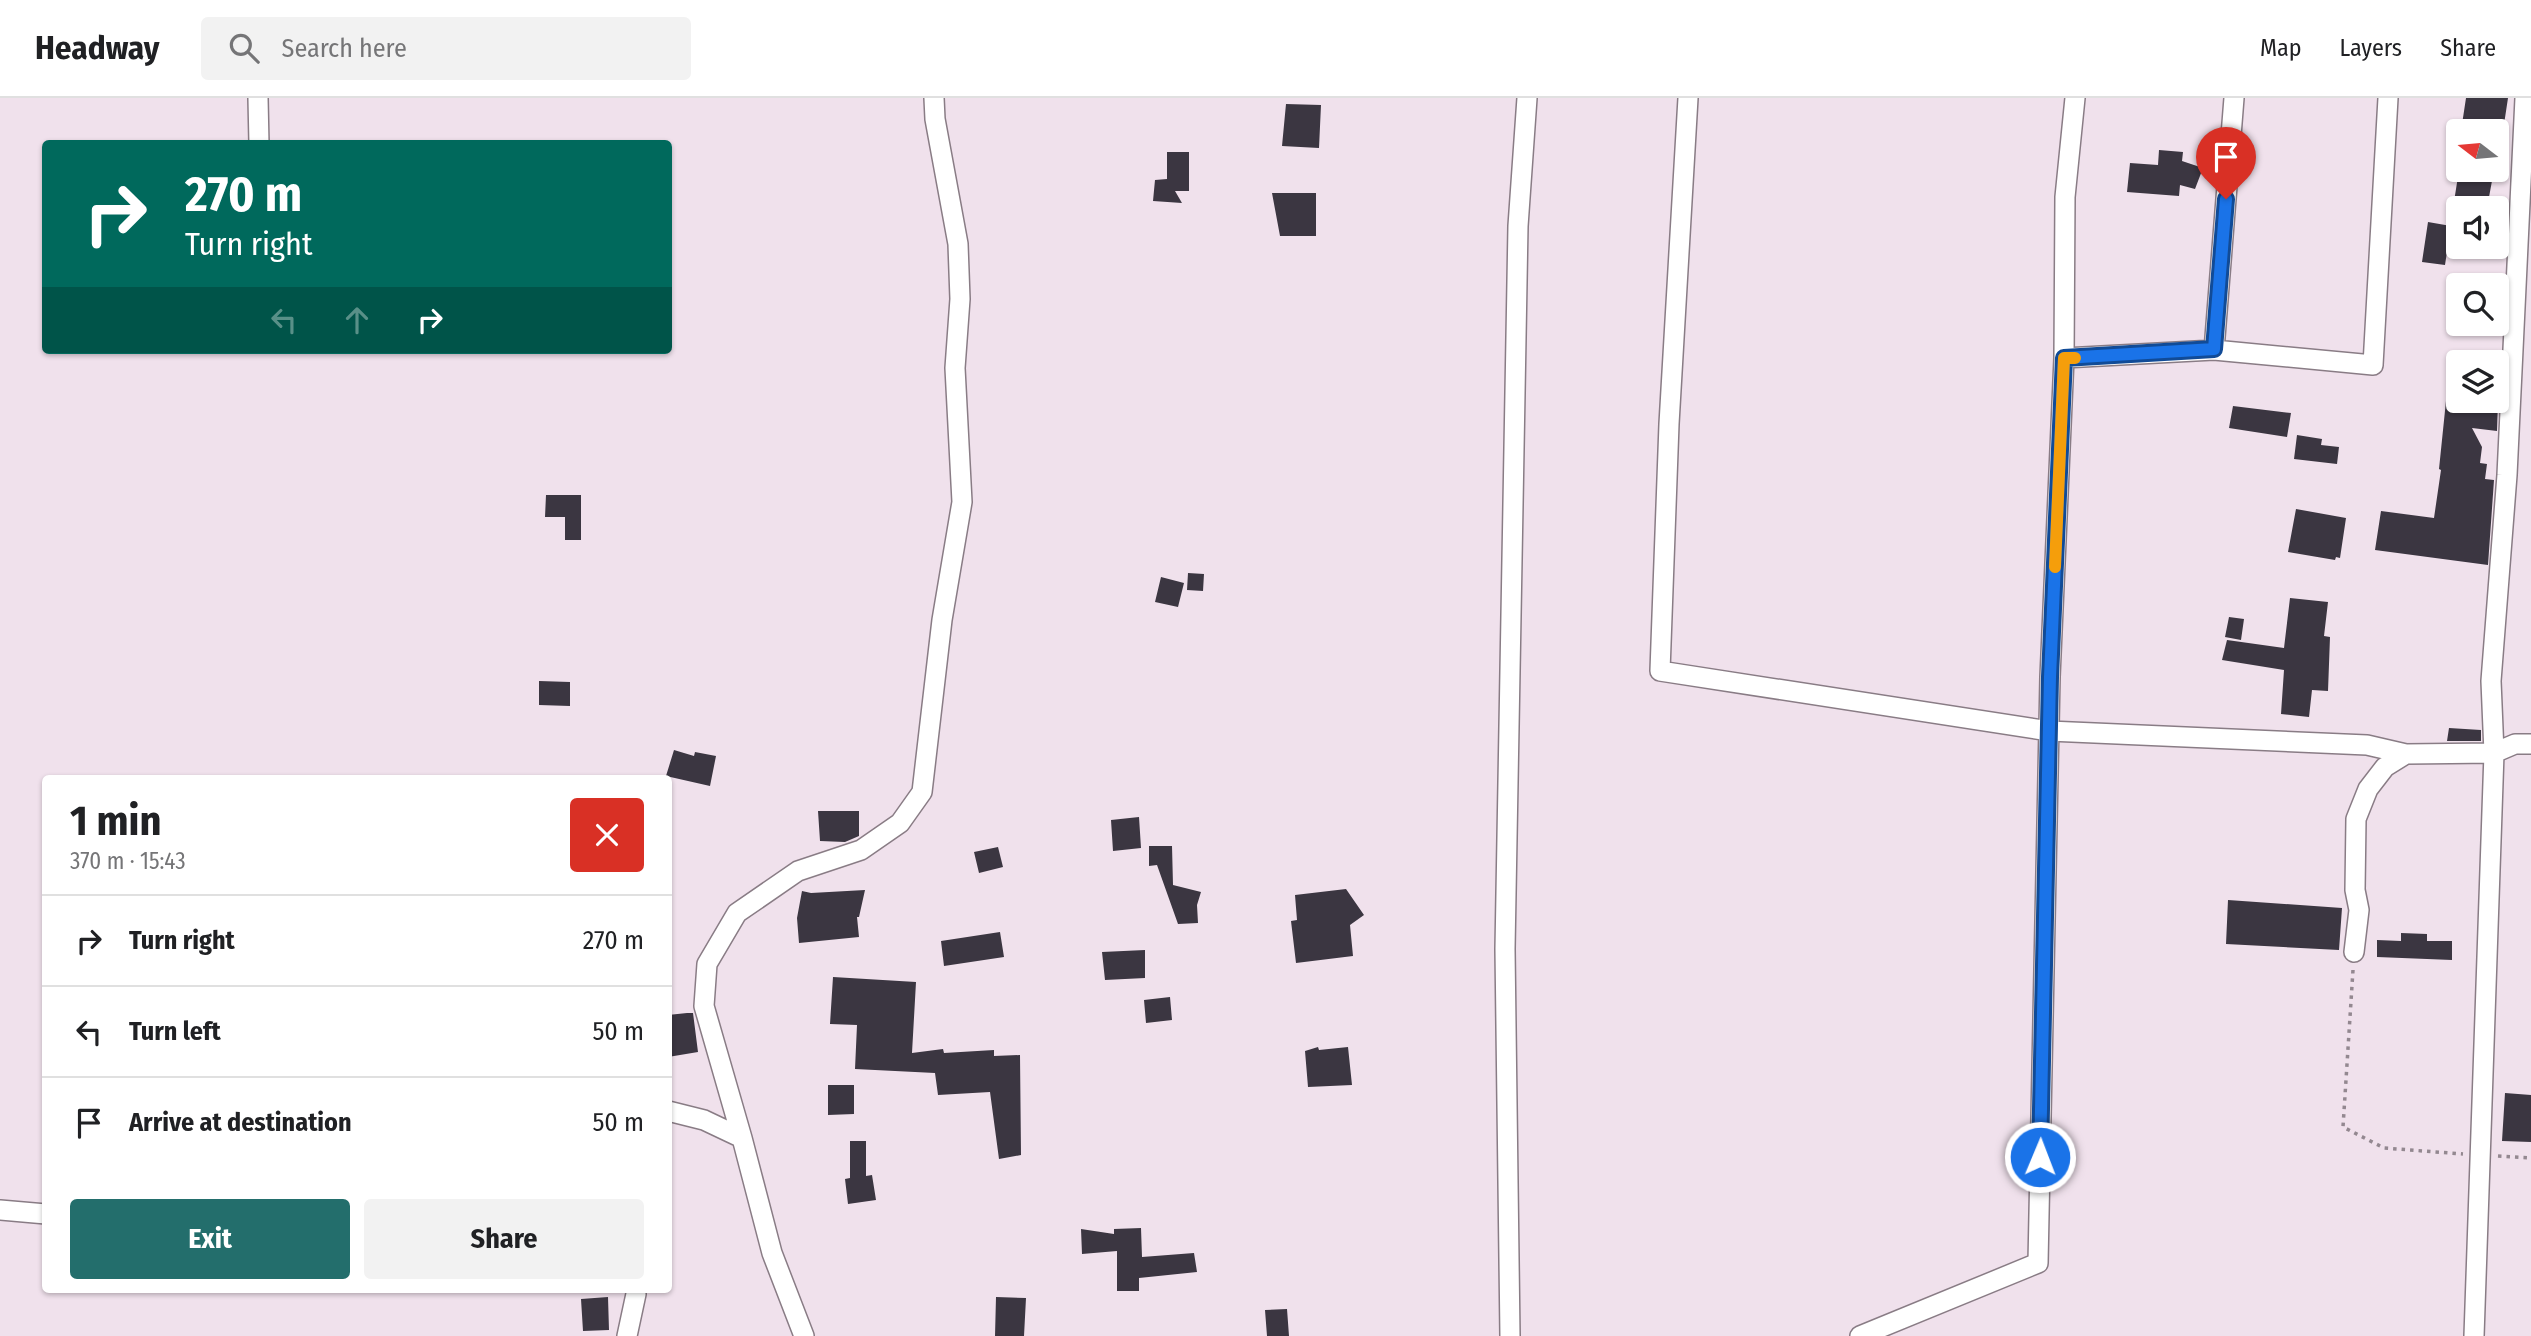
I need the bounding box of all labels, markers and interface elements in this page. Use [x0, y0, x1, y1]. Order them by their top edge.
search box [201, 17, 691, 80]
text: Headway [35, 28, 159, 68]
icon: search [225, 29, 263, 67]
text: Search here [281, 33, 407, 64]
text: Map [2260, 34, 2302, 62]
text: Layers [2340, 34, 2402, 62]
text: Share [2440, 34, 2496, 62]
north arrow [2446, 119, 2510, 182]
map controls [2446, 119, 2509, 413]
pin [2196, 127, 2256, 199]
icon: arrive [2207, 138, 2245, 176]
text: 270 m [185, 165, 302, 224]
icon: right [70, 168, 161, 259]
button: sound [2446, 196, 2509, 259]
text: Turn right [185, 225, 312, 263]
button: search [2446, 273, 2509, 336]
icon: left [265, 301, 303, 339]
icon: ahead [338, 301, 376, 339]
icon: right [411, 301, 449, 339]
button: layers [2446, 350, 2509, 413]
text: 1 min [70, 796, 161, 846]
button: close [570, 798, 644, 872]
text: 370 m · 15:43 [70, 847, 186, 875]
icon: right [70, 922, 108, 960]
text: Turn right [129, 925, 235, 956]
text: 270 m [583, 925, 644, 956]
icon: left [70, 1013, 108, 1051]
text: Turn left [129, 1016, 221, 1047]
text: 50 m [592, 1016, 644, 1047]
icon: arrive [70, 1104, 108, 1142]
text: Arrive at destination [129, 1107, 352, 1138]
text: 50 m [592, 1107, 644, 1138]
position arrow [2003, 1120, 2077, 1194]
button: Exit [70, 1199, 350, 1279]
button: Share [364, 1199, 644, 1279]

